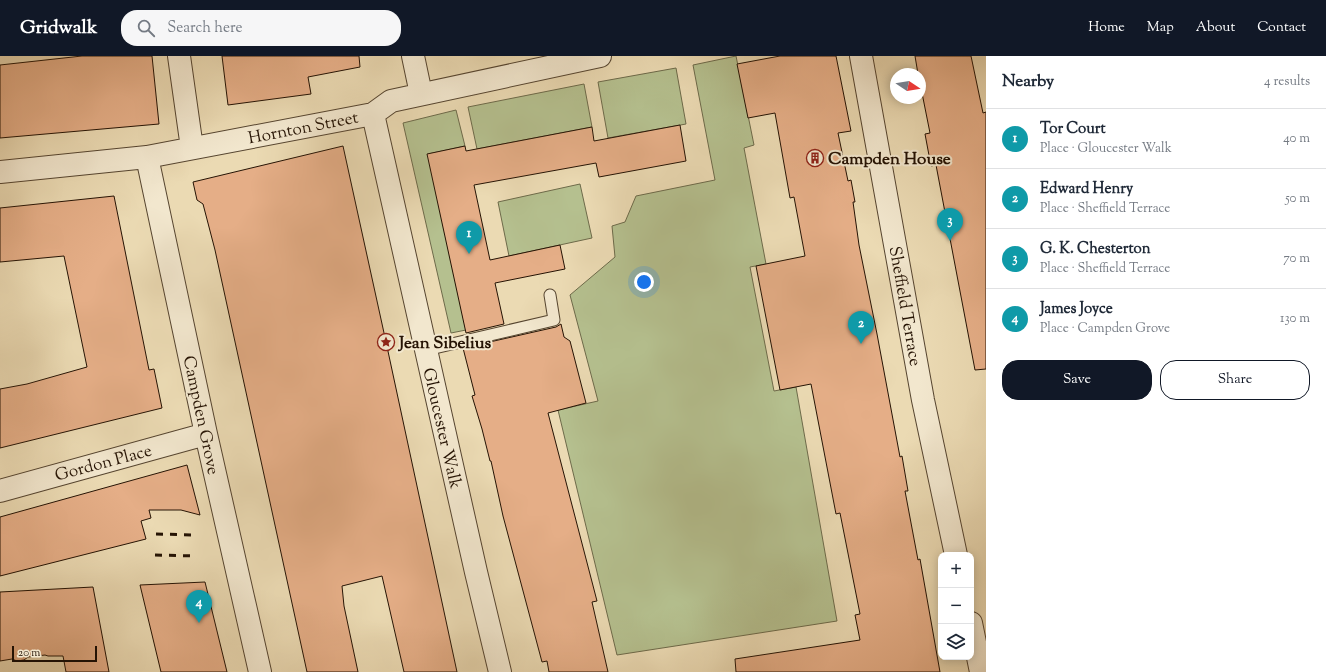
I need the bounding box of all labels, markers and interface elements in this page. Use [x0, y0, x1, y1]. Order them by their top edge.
search box [121, 10, 401, 46]
text: Gridwalk [20, 15, 97, 42]
icon: search [135, 17, 157, 39]
text: Search here [167, 18, 243, 39]
text: Home [1088, 18, 1125, 38]
text: Map [1147, 18, 1174, 38]
text: About [1196, 18, 1235, 38]
text: Contact [1257, 18, 1306, 38]
north arrow [890, 68, 926, 104]
text: Nearby [1002, 70, 1054, 94]
text: 4 results [1264, 73, 1310, 91]
street label: Hornton Street [246, 106, 361, 151]
text: Tor Court [1040, 119, 1106, 140]
text: 1 [1013, 130, 1017, 148]
text: 40 m [1283, 130, 1310, 148]
text: Place · Gloucester Walk [1040, 140, 1172, 158]
building icon: Campden House [805, 148, 825, 168]
place label: Campden House [828, 148, 951, 172]
text: Edward Henry [1040, 179, 1133, 200]
text: 2 [1012, 190, 1018, 208]
text: 50 m [1285, 190, 1310, 208]
text: Place · Sheffield Terrace [1040, 200, 1170, 218]
pin: 3 [937, 208, 963, 241]
pin: 1 [456, 221, 482, 254]
text: G. K. Chesterton [1040, 239, 1151, 260]
street label: Sheffield Terrace [882, 244, 926, 368]
text: 3 [1012, 250, 1018, 268]
text: 70 m [1283, 250, 1310, 268]
text: Place · Sheffield Terrace [1040, 260, 1170, 278]
your location [634, 272, 654, 292]
text: James Joyce [1040, 299, 1113, 320]
text: 4 [1012, 310, 1018, 328]
text: 130 m [1280, 310, 1310, 328]
pin: 2 [848, 311, 874, 344]
text: Place · Campden Grove [1040, 320, 1170, 338]
place icon: Jean Sibelius [376, 332, 396, 352]
place label: Jean Sibelius [397, 332, 492, 356]
street label: Campden Grove [176, 354, 224, 477]
button: Save [1002, 360, 1152, 400]
button: Share [1160, 360, 1310, 400]
street label: Gloucester Walk [415, 366, 467, 491]
street label: Gordon Place [52, 439, 155, 488]
map controls [938, 552, 974, 660]
button: + [938, 552, 974, 588]
button: − [938, 588, 974, 624]
pin: 4 [186, 590, 212, 623]
button: layers [938, 624, 974, 660]
scale bar [12, 644, 97, 663]
text: 20 m [18, 645, 40, 661]

